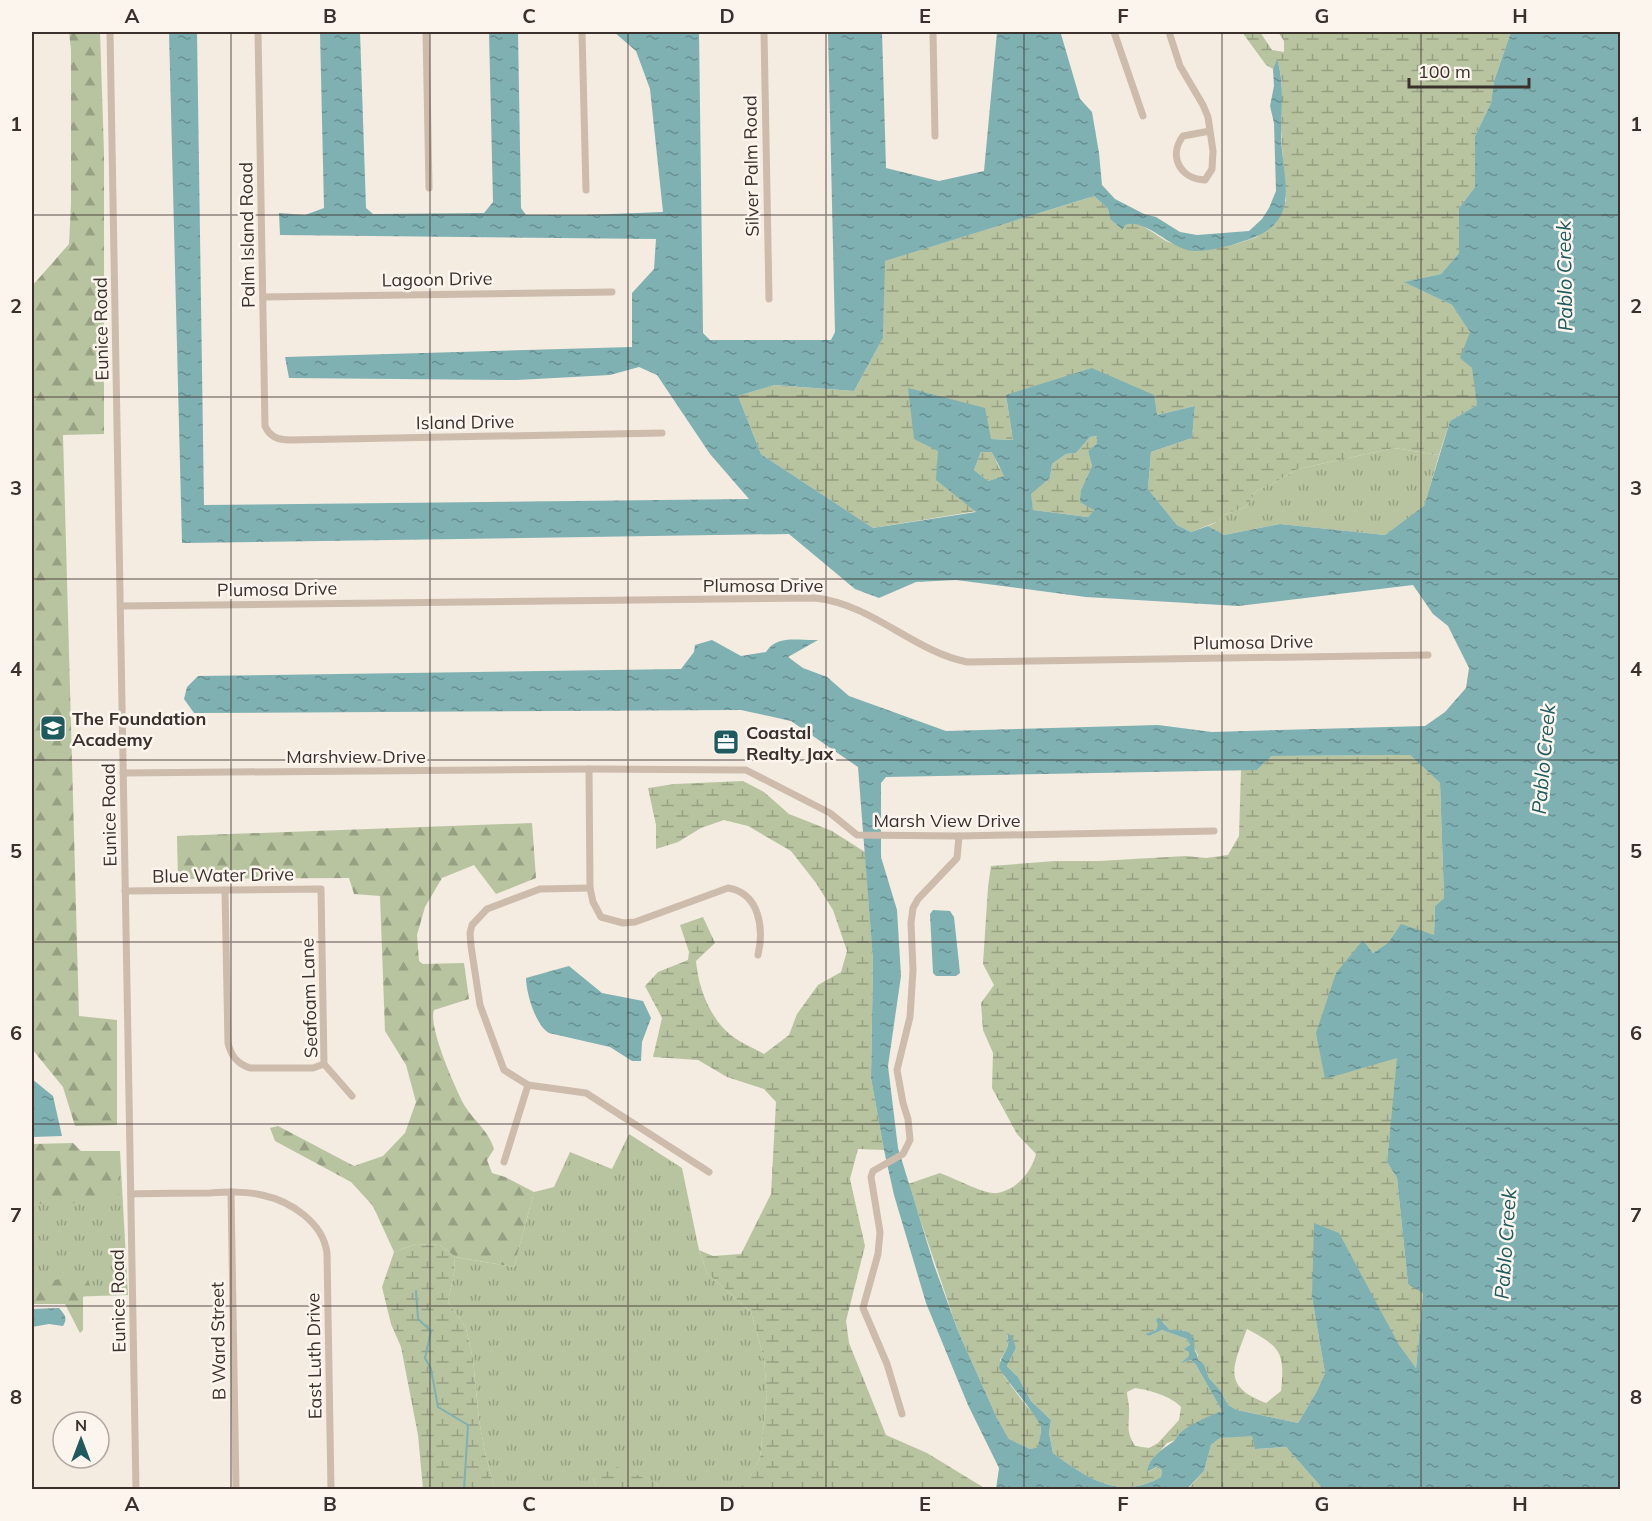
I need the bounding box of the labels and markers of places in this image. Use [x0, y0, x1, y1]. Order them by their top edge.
place label: The Foundation Academy [72, 707, 206, 751]
school or university icon: The Foundation Academy [38, 713, 68, 743]
place label: Coastal Realty Jax [746, 721, 834, 765]
office icon: Coastal Realty Jax [711, 727, 741, 757]

